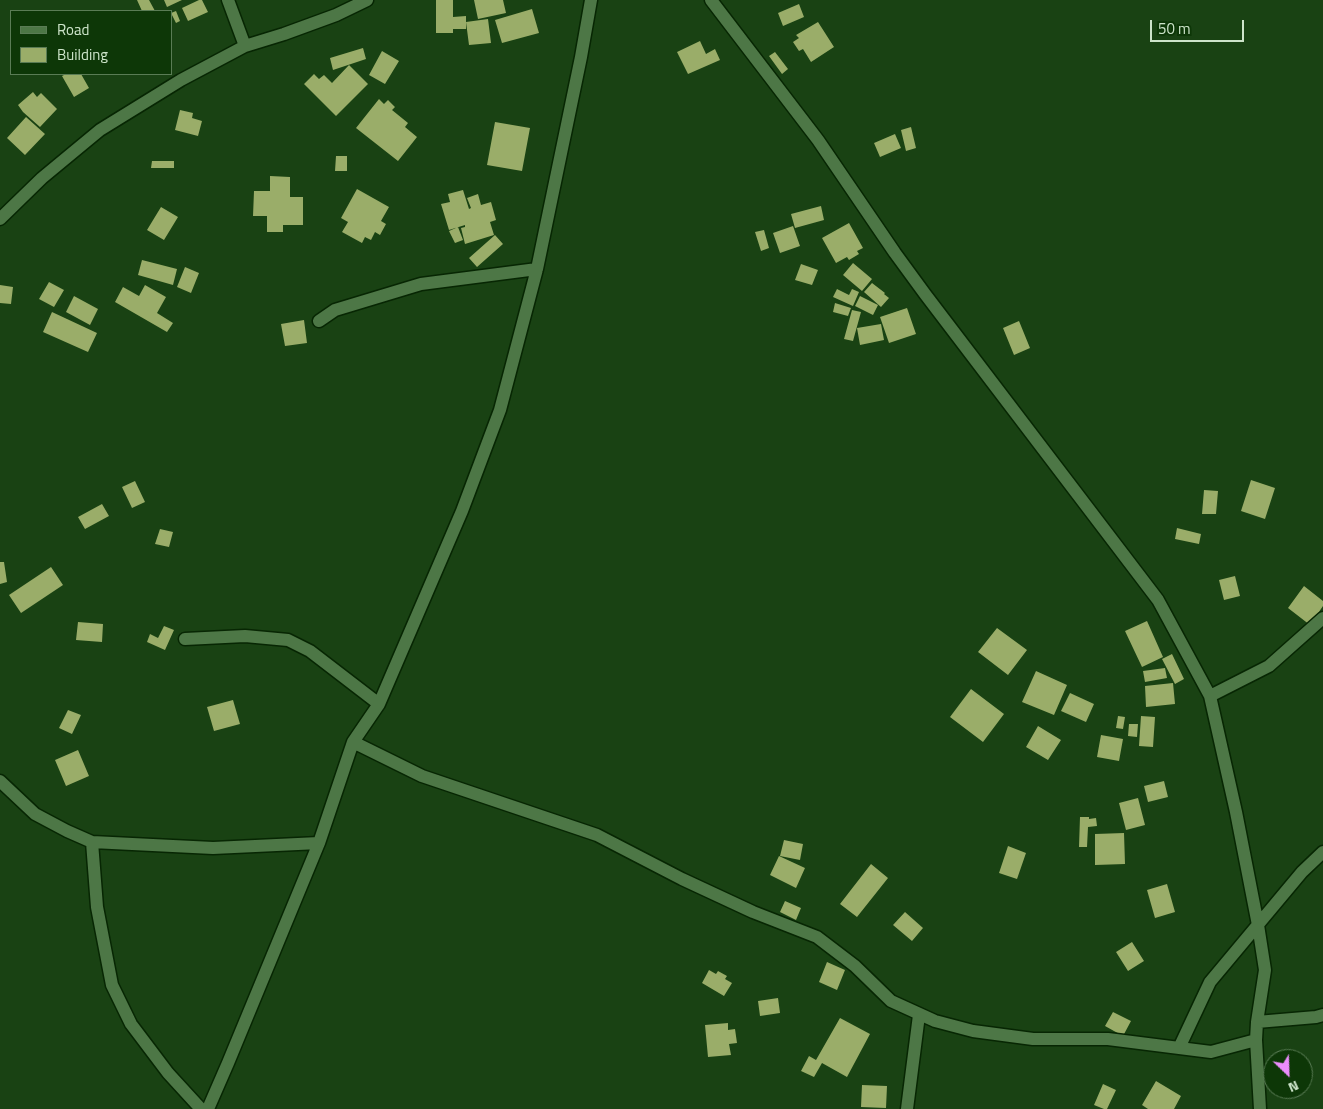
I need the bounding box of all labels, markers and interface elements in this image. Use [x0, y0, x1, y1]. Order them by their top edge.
legend [10, 10, 172, 75]
scale bar [1153, 10, 1247, 42]
text: 50 m [1158, 17, 1191, 40]
text: Road [57, 18, 89, 41]
text: Building [57, 43, 108, 66]
north arrow [1263, 1049, 1313, 1099]
text: N [1285, 1076, 1303, 1099]

